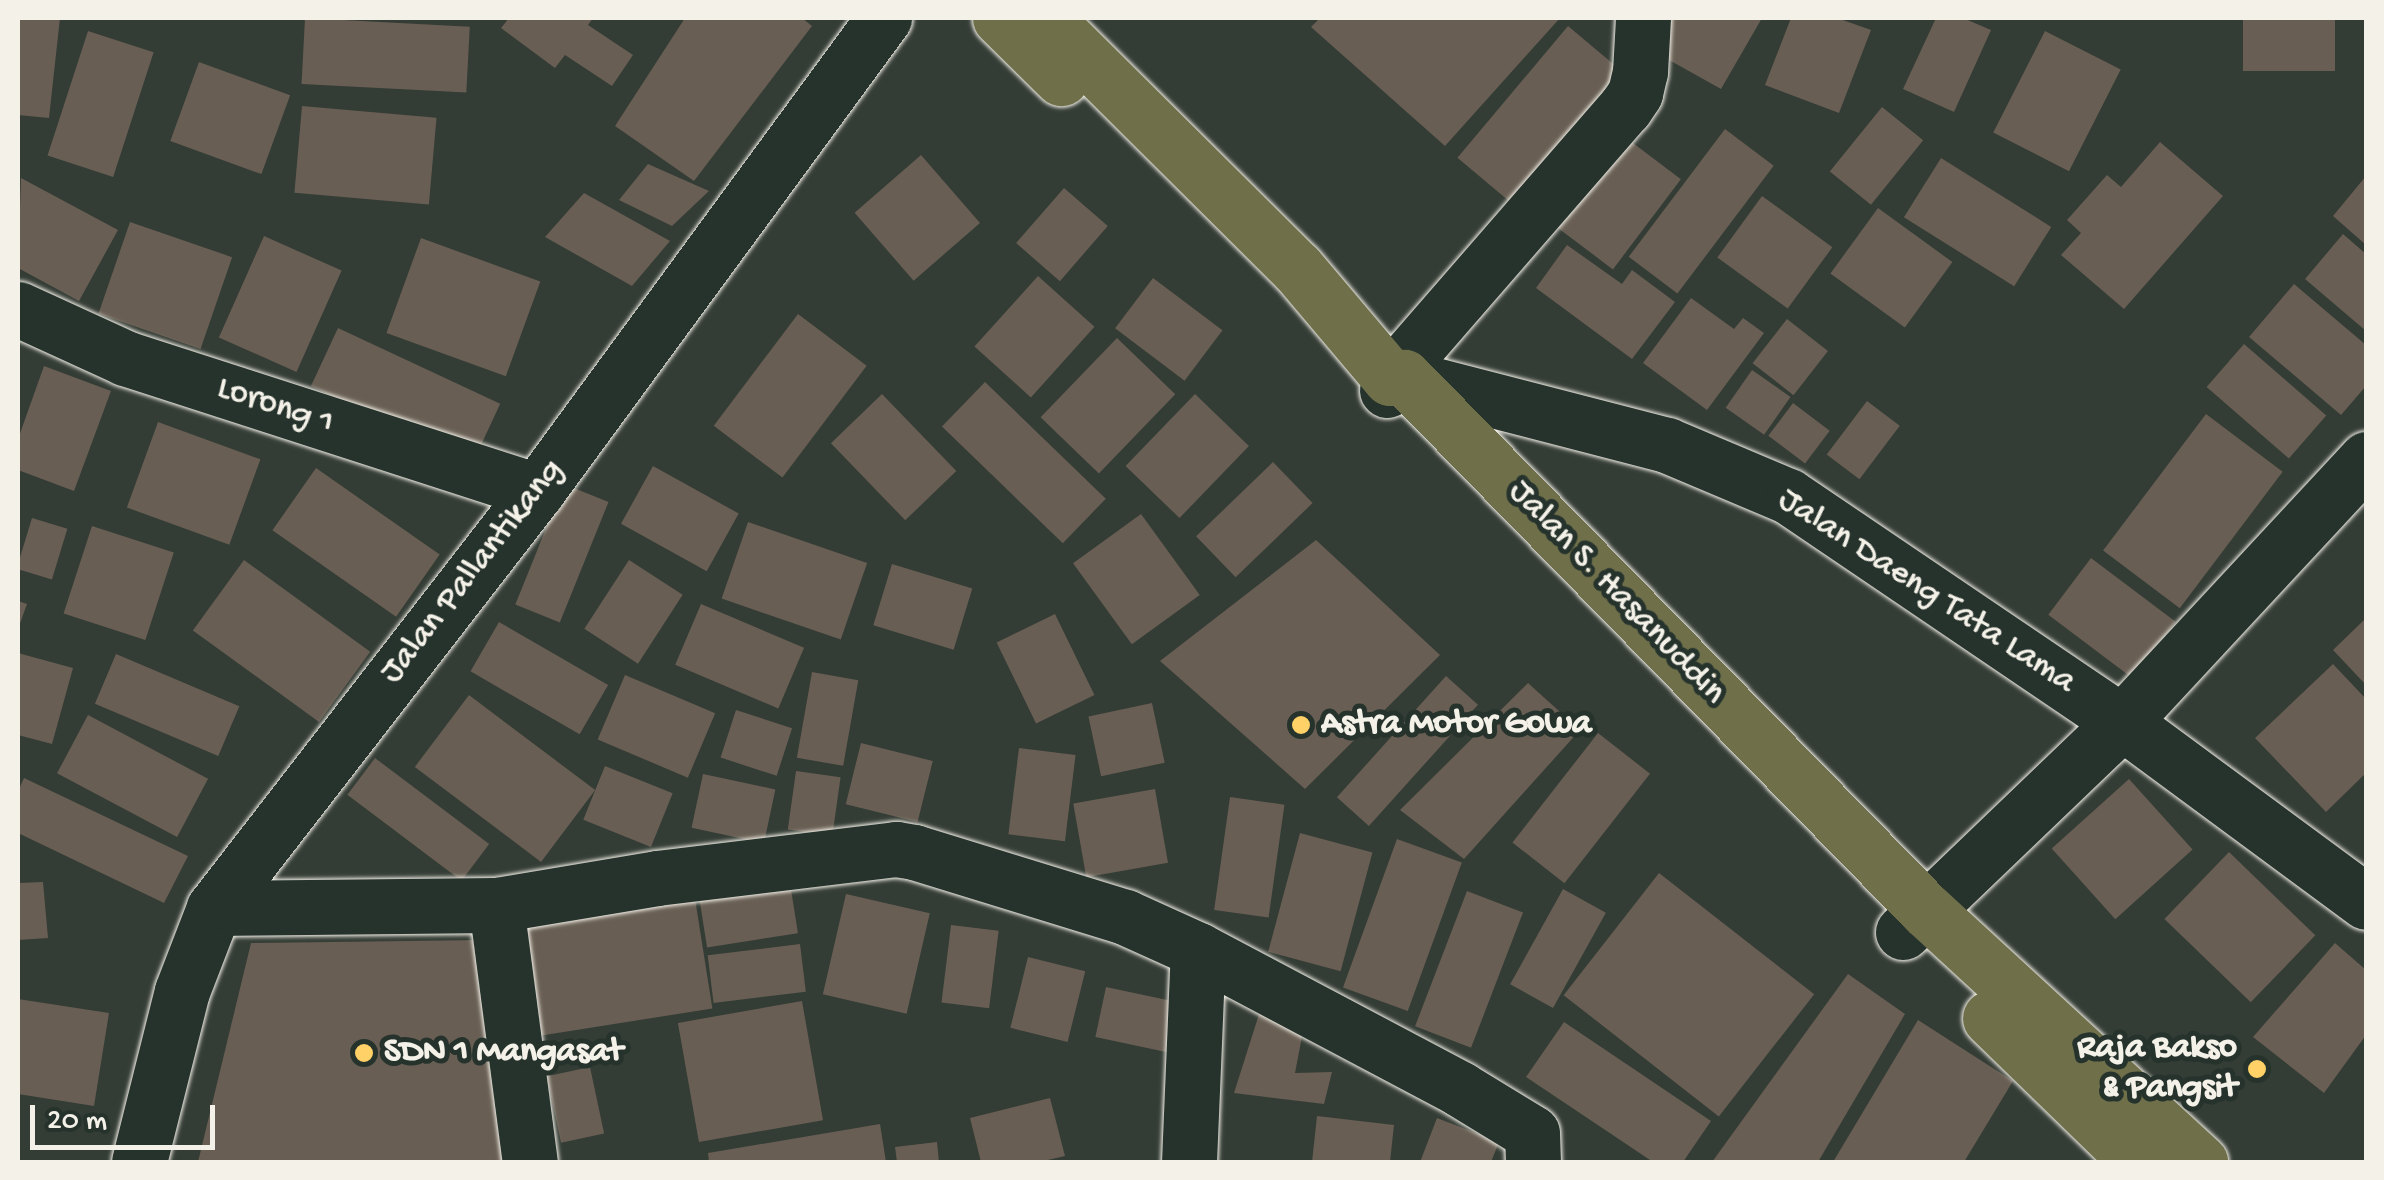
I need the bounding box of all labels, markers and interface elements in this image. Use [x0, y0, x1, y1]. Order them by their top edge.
street label: Lorong 1 [211, 368, 339, 446]
street label: Jalan Pallantikang [372, 451, 574, 693]
street label: Jalan S. Hasanuddin [1498, 472, 1734, 714]
street label: Jalan Daeng Tata Lama [1769, 480, 2083, 704]
place label: Astra Motor Gowa [1321, 704, 1591, 746]
marker: Astra Motor Gowa [1290, 714, 1312, 736]
place label: Raja Bakso & Pangsit [2077, 1028, 2237, 1110]
place label: SDN 1 Mangasat [384, 1032, 623, 1074]
marker: SDN 1 Mangasat [353, 1042, 375, 1064]
marker: Raja Bakso & Pangsit [2246, 1058, 2268, 1080]
scale bar [35, 1085, 220, 1147]
text: 20 m [47, 1105, 107, 1140]

